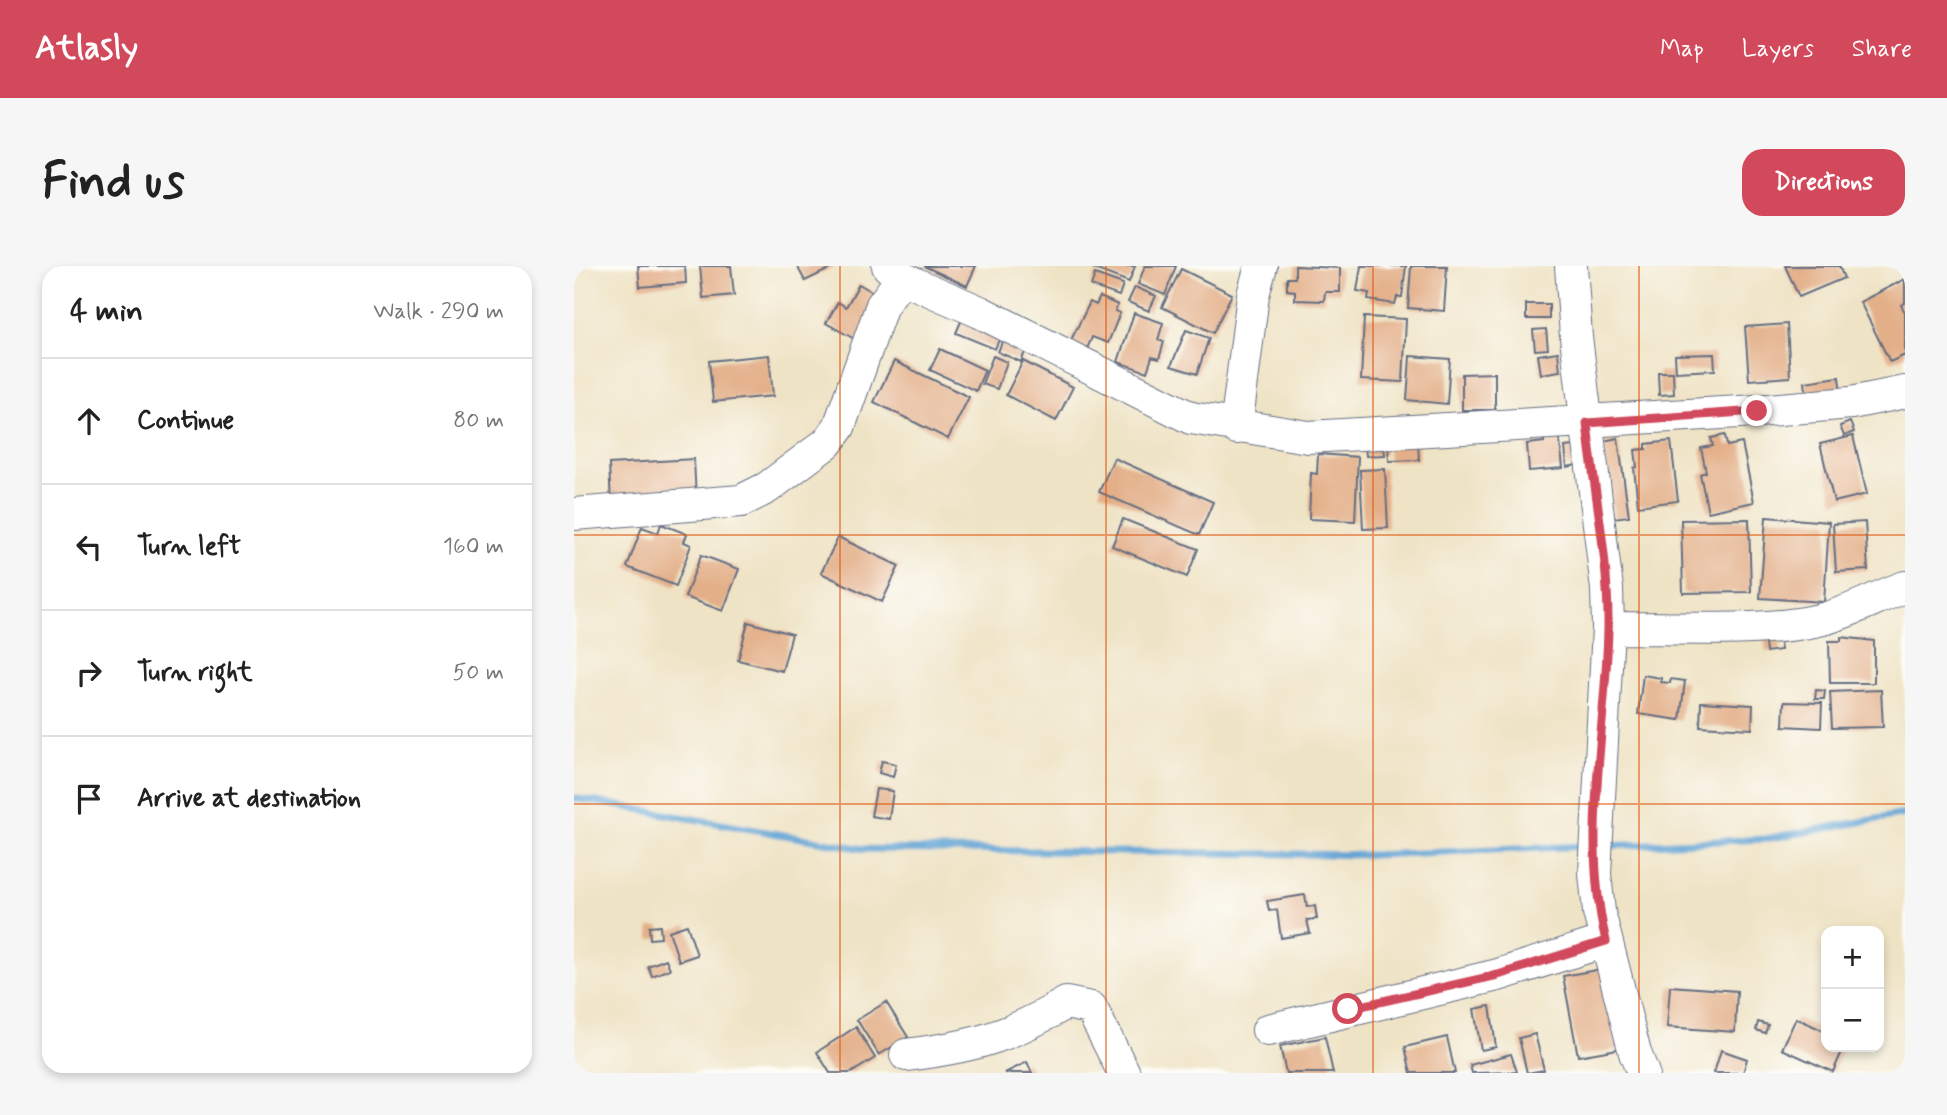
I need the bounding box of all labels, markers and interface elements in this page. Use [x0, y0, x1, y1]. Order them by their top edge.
text: Atlasly [35, 27, 138, 71]
text: Map [1660, 34, 1704, 65]
text: Layers [1742, 34, 1814, 65]
text: Share [1852, 34, 1912, 65]
button: Directions [1742, 149, 1905, 216]
text: Find us [42, 150, 185, 215]
text: 4 min [70, 292, 143, 331]
text: Walk · 290 m [373, 297, 504, 327]
route end [1741, 395, 1772, 426]
icon: ahead [70, 402, 108, 440]
text: Continue [137, 404, 234, 438]
text: 80 m [453, 406, 504, 436]
icon: left [70, 528, 108, 566]
text: Turn left [137, 530, 241, 564]
text: 160 m [443, 532, 504, 562]
icon: right [70, 654, 108, 692]
text: Turn right [137, 656, 253, 690]
text: 50 m [453, 658, 504, 688]
icon: arrive [70, 780, 108, 818]
text: Arrive at destination [137, 782, 361, 816]
map controls [1821, 926, 1884, 1052]
button: + [1821, 926, 1884, 989]
button: − [1821, 989, 1884, 1052]
route start [1332, 993, 1363, 1024]

